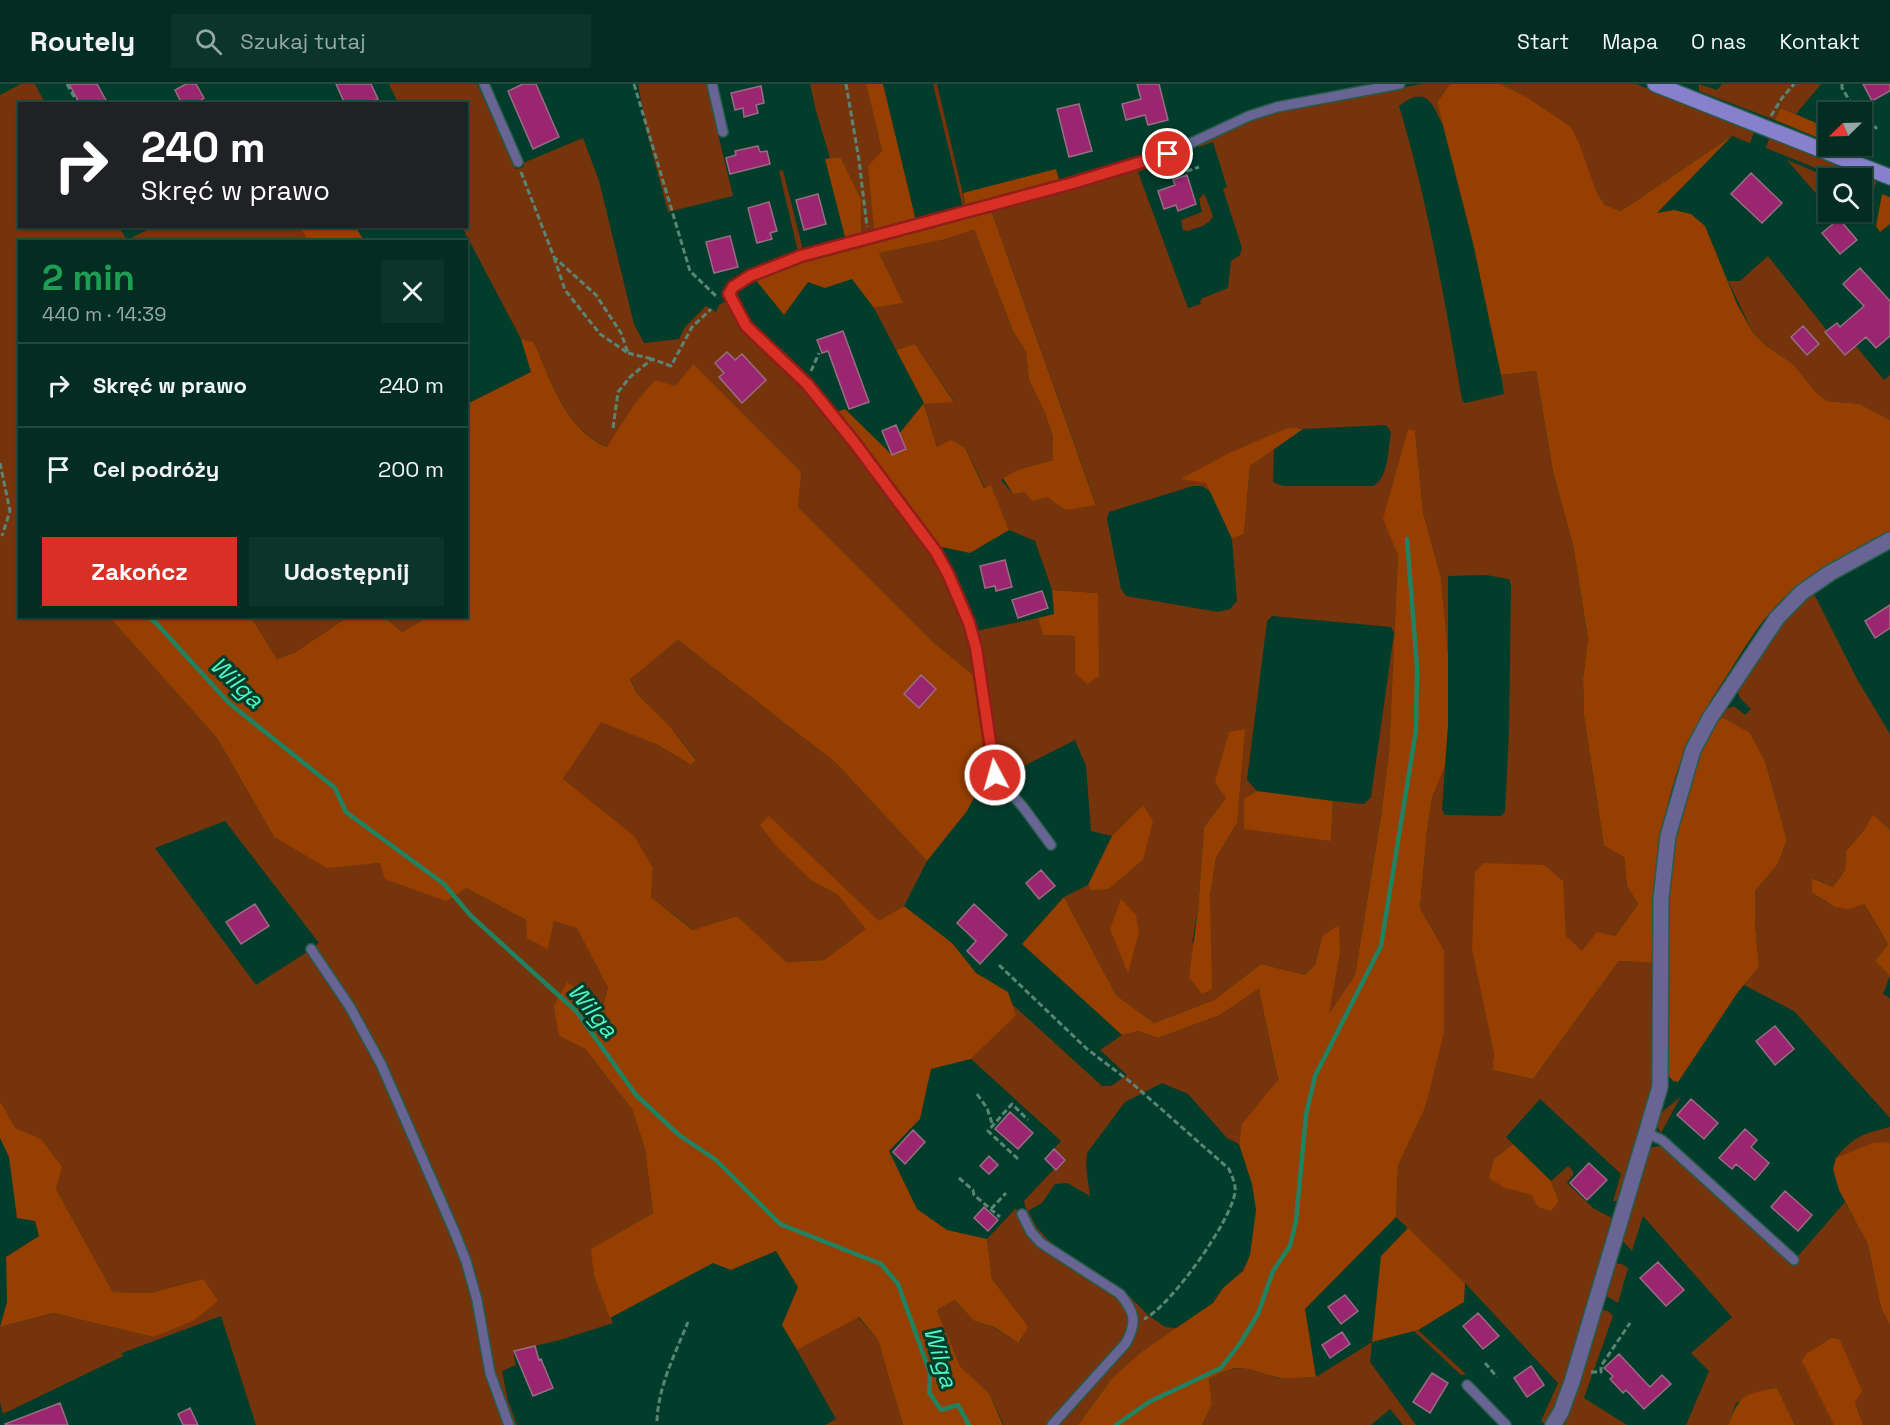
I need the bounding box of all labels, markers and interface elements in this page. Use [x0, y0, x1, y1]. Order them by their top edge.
search box [171, 14, 591, 68]
text: Routely [30, 23, 135, 59]
icon: search [192, 25, 225, 58]
text: Szukaj tutaj [240, 27, 366, 55]
text: Start [1517, 28, 1569, 55]
text: Mapa [1602, 28, 1658, 55]
text: O nas [1691, 28, 1746, 55]
text: Kontakt [1779, 28, 1860, 55]
north arrow [1818, 102, 1872, 156]
map controls [1818, 102, 1872, 222]
text: 240 m [141, 121, 266, 174]
icon: right [42, 126, 120, 204]
pin [1142, 128, 1193, 179]
icon: arrive [1151, 137, 1184, 170]
button: search [1818, 168, 1872, 222]
text: Skręć w prawo [141, 173, 330, 208]
text: 2 min [42, 255, 135, 301]
button: close [381, 260, 444, 323]
text: 440 m · 14:39 [42, 301, 166, 327]
icon: right [42, 369, 75, 402]
text: Skręć w prawo [93, 371, 247, 399]
text: 240 m [379, 371, 444, 399]
icon: arrive [42, 453, 75, 486]
text: Cel podróży [93, 455, 219, 483]
text: 200 m [378, 455, 444, 483]
button: Zakończ [42, 537, 237, 606]
button: Udostępnij [249, 537, 444, 606]
water label: Wilga [204, 650, 270, 715]
position arrow [963, 743, 1027, 807]
water label: Wilga [561, 976, 625, 1044]
water label: Wilga [917, 1323, 965, 1391]

